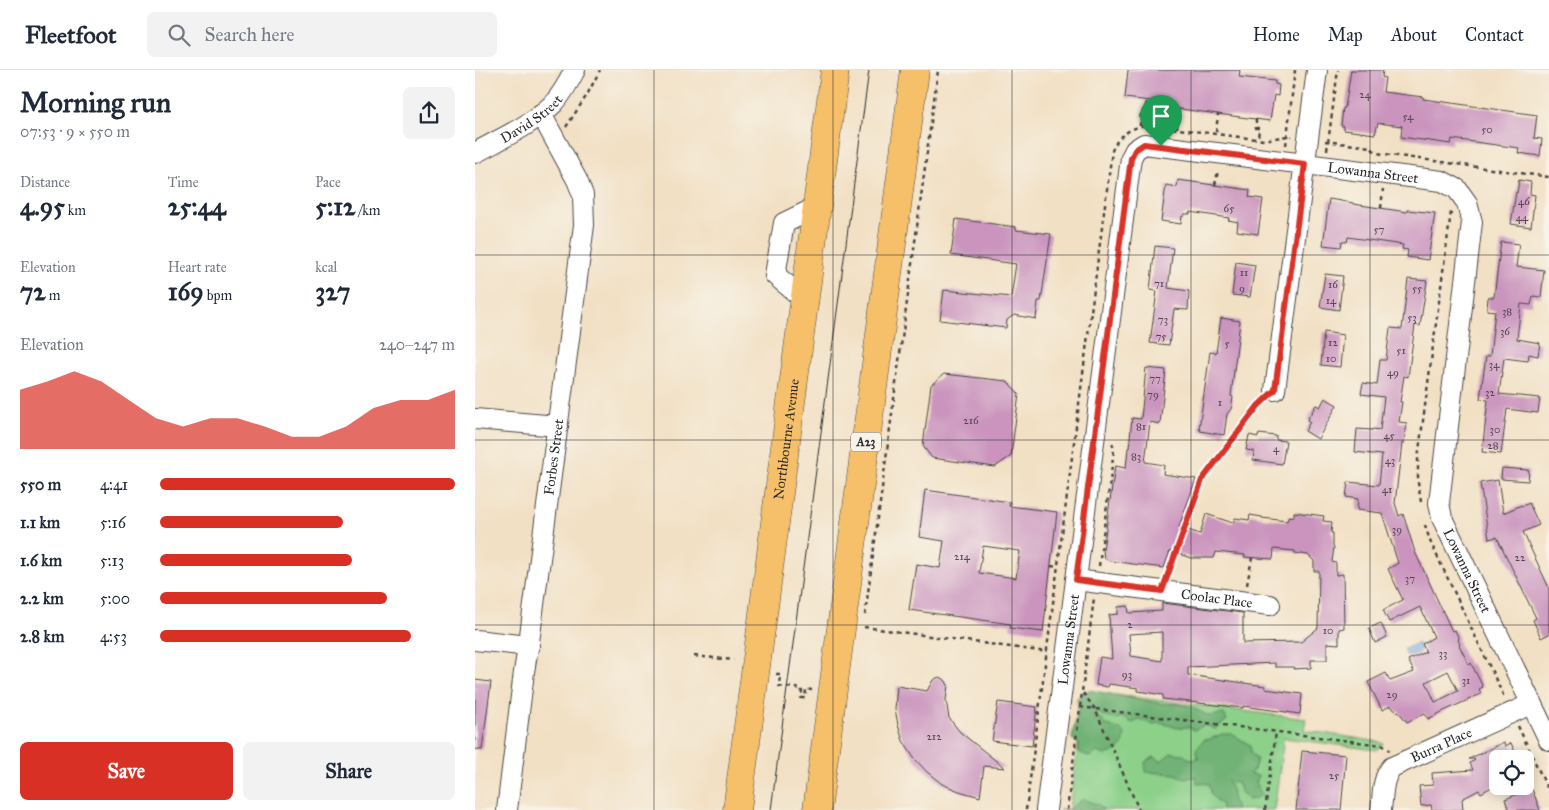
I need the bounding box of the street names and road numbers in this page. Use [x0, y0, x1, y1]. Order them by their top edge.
street label: David Street [497, 92, 566, 147]
street label: Lowanna Street [1326, 159, 1419, 187]
street label: Northbourne Avenue [770, 378, 803, 501]
street label: Forbes Street [540, 418, 567, 496]
road number: A23 [851, 432, 881, 452]
street label: Lowanna Street [1439, 526, 1494, 616]
street label: Coolac Place [1180, 586, 1254, 612]
street label: Lowanna Street [1054, 593, 1083, 686]
street label: Burra Place [1408, 724, 1475, 767]

